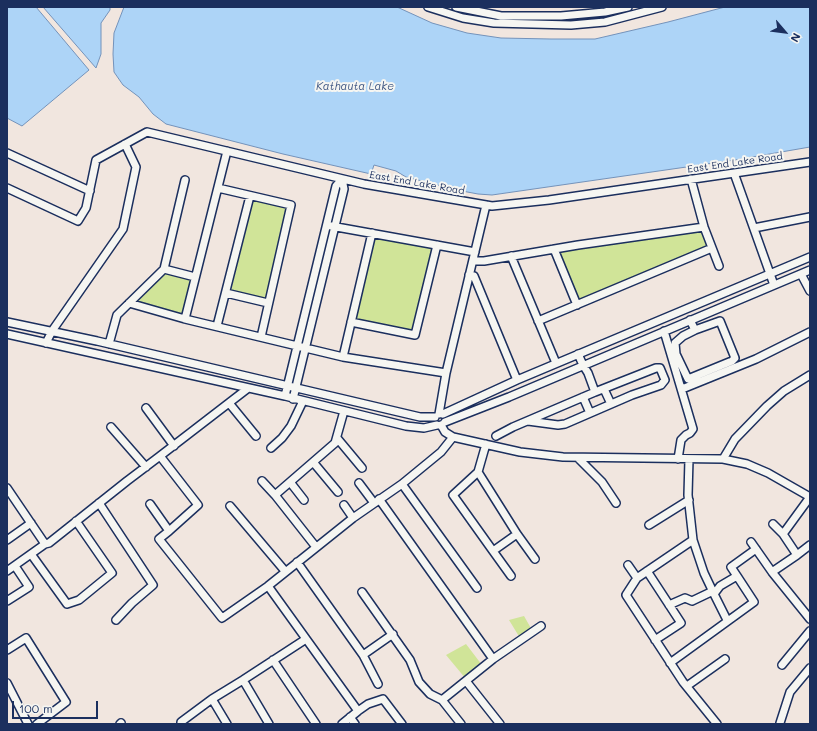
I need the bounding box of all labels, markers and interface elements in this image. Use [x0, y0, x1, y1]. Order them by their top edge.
north arrow [765, 12, 805, 52]
text: N [787, 31, 805, 45]
water label: Kathauta Lake [316, 80, 394, 94]
street label: East End Lake Road [686, 150, 784, 176]
street label: East End Lake Road [369, 169, 465, 197]
scale bar [14, 693, 100, 719]
text: 100 m [19, 700, 53, 716]

